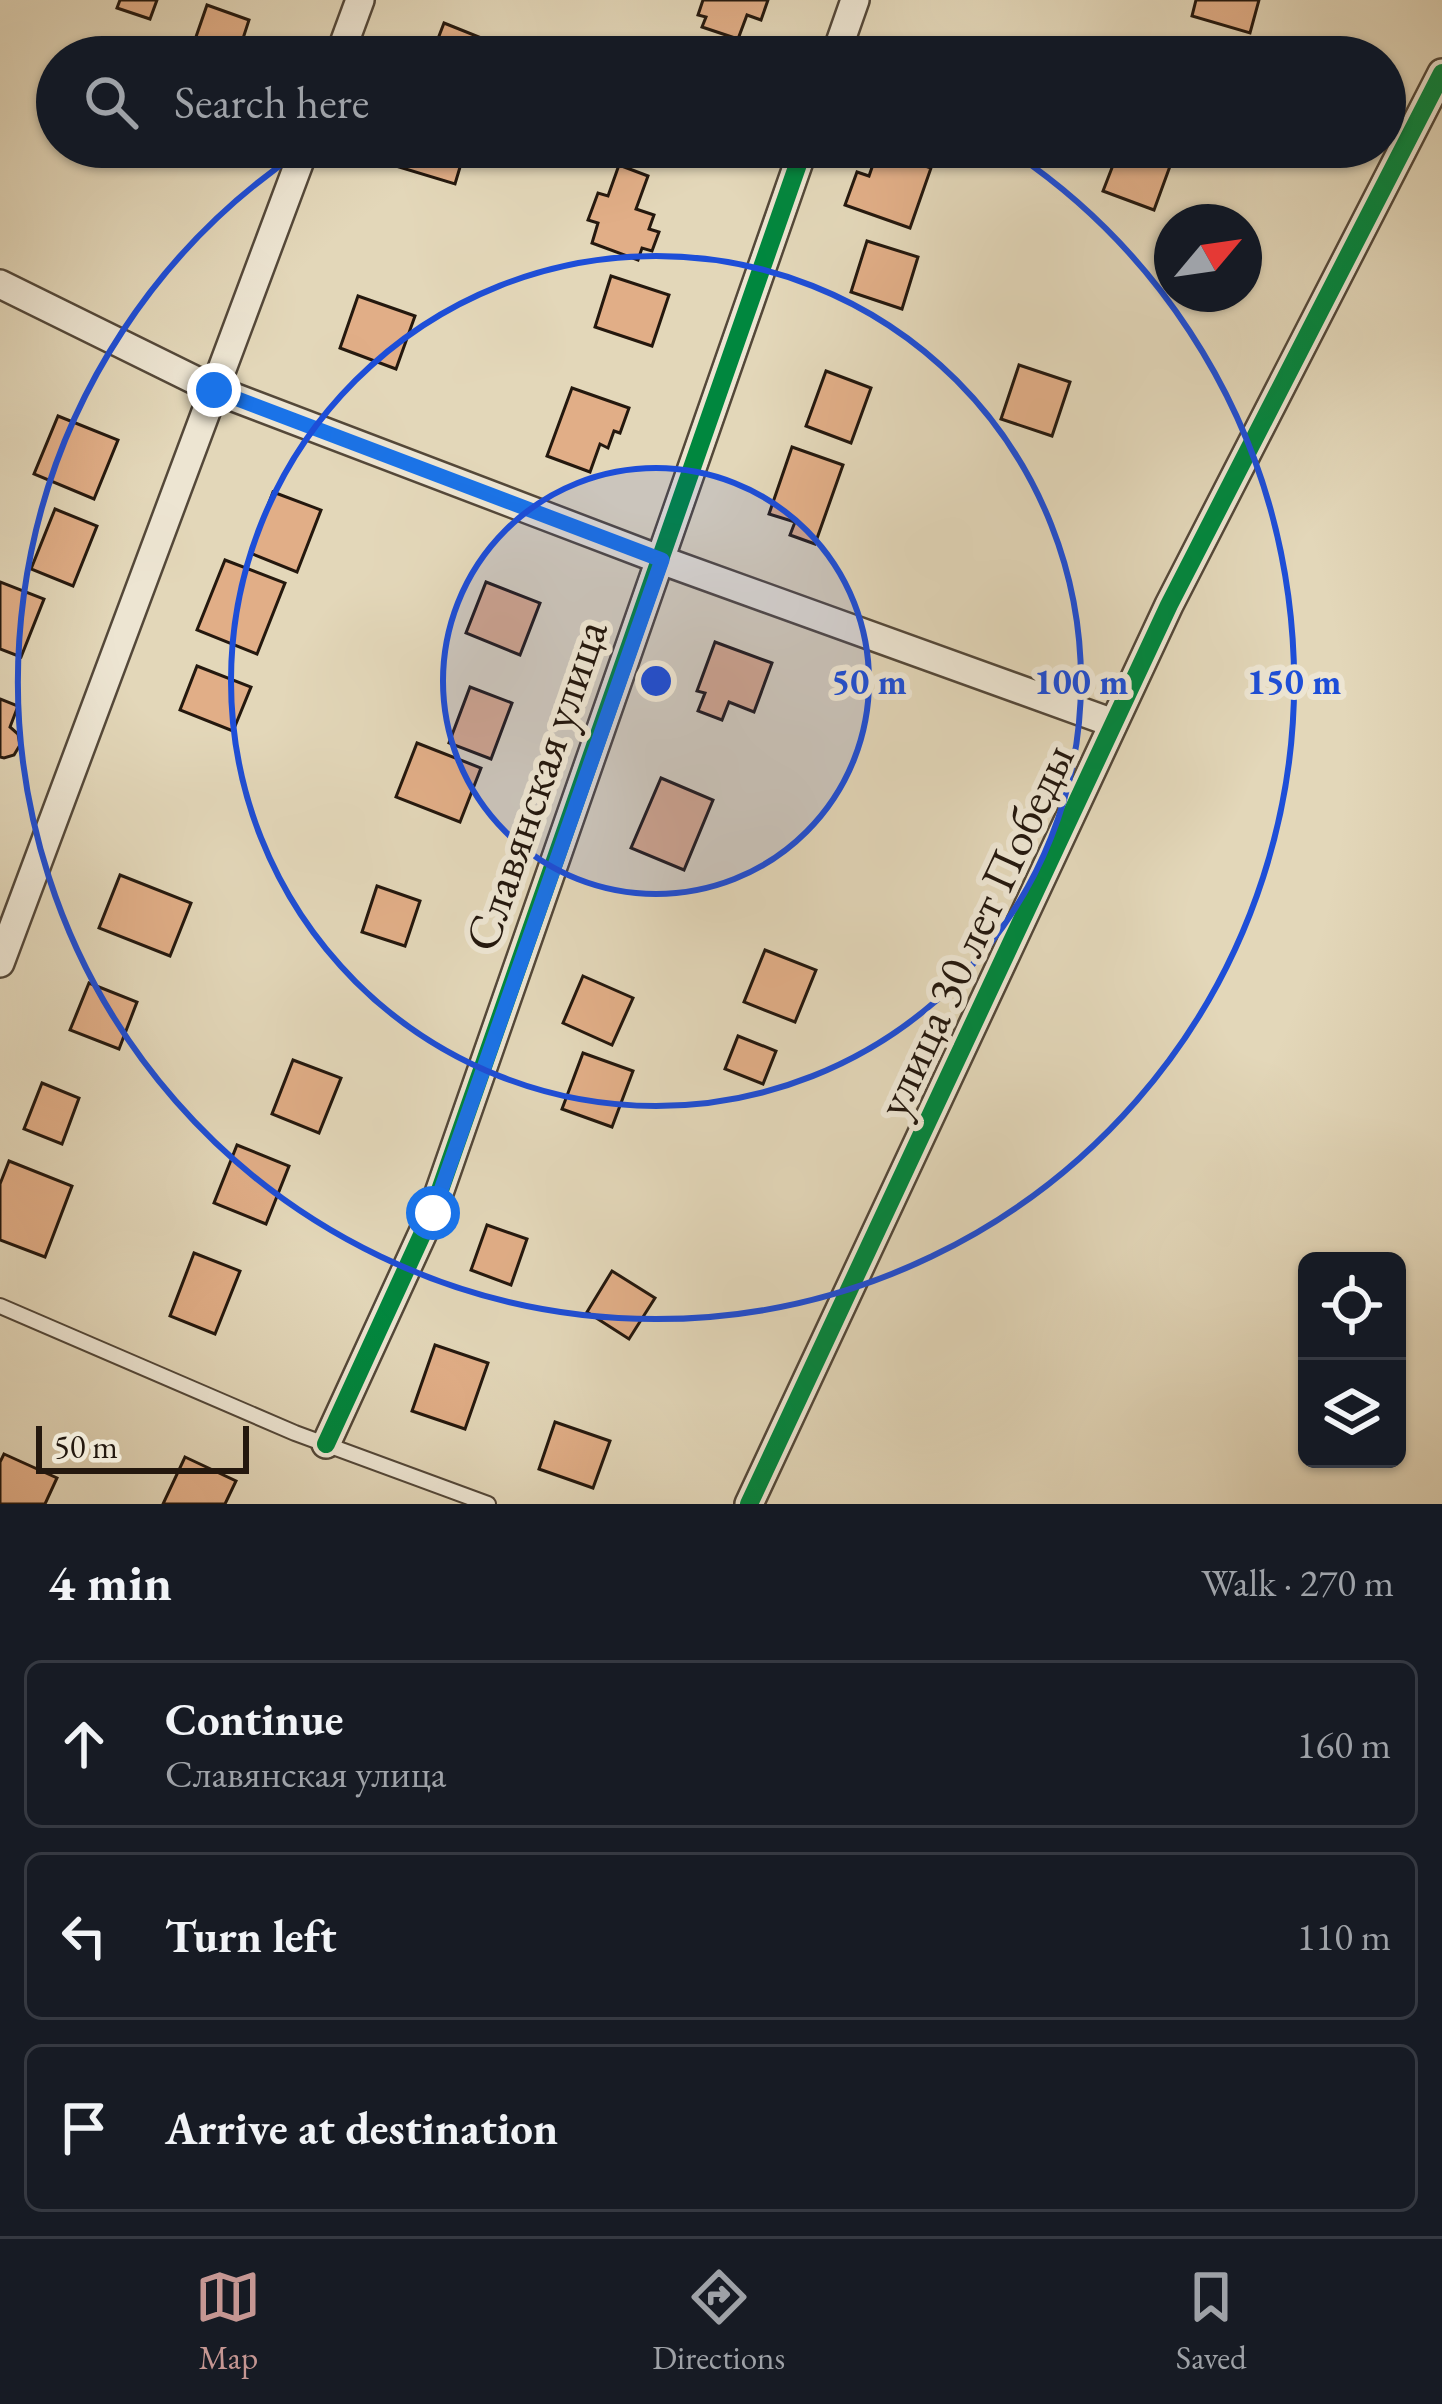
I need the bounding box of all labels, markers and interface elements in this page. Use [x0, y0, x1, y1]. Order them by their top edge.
search box [36, 36, 1406, 168]
icon: search [78, 69, 144, 135]
text: Search here [174, 73, 369, 131]
north arrow [1154, 204, 1262, 312]
route end [187, 363, 241, 417]
street label: Славянская улица [449, 610, 621, 959]
text: 50 m [831, 658, 907, 705]
text: 100 m [1034, 658, 1128, 705]
text: 150 m [1247, 658, 1341, 705]
centre of rings [635, 660, 677, 702]
street label: улица 30 лет Победы [860, 734, 1088, 1126]
route start [406, 1186, 460, 1240]
map controls [1298, 1252, 1406, 1468]
button: locate [1298, 1252, 1406, 1360]
button: layers [1298, 1360, 1406, 1468]
scale bar [36, 1420, 249, 1473]
text: 50 m [54, 1425, 118, 1468]
text: 4 min [48, 1549, 172, 1615]
text: Walk · 270 m [1201, 1557, 1394, 1608]
text: Continue [165, 1690, 343, 1748]
icon: ahead [51, 1711, 117, 1777]
text: 160 m [1297, 1719, 1391, 1770]
text: Славянская улица [165, 1748, 446, 1799]
icon: left [51, 1903, 117, 1969]
text: Turn left [165, 1907, 337, 1965]
text: 110 m [1297, 1911, 1391, 1962]
icon: arrive [51, 2095, 117, 2161]
text: Arrive at destination [165, 2099, 558, 2157]
tab: Map [195, 2264, 261, 2379]
tab: Directions [652, 2264, 785, 2379]
tab: Saved [1176, 2264, 1247, 2379]

